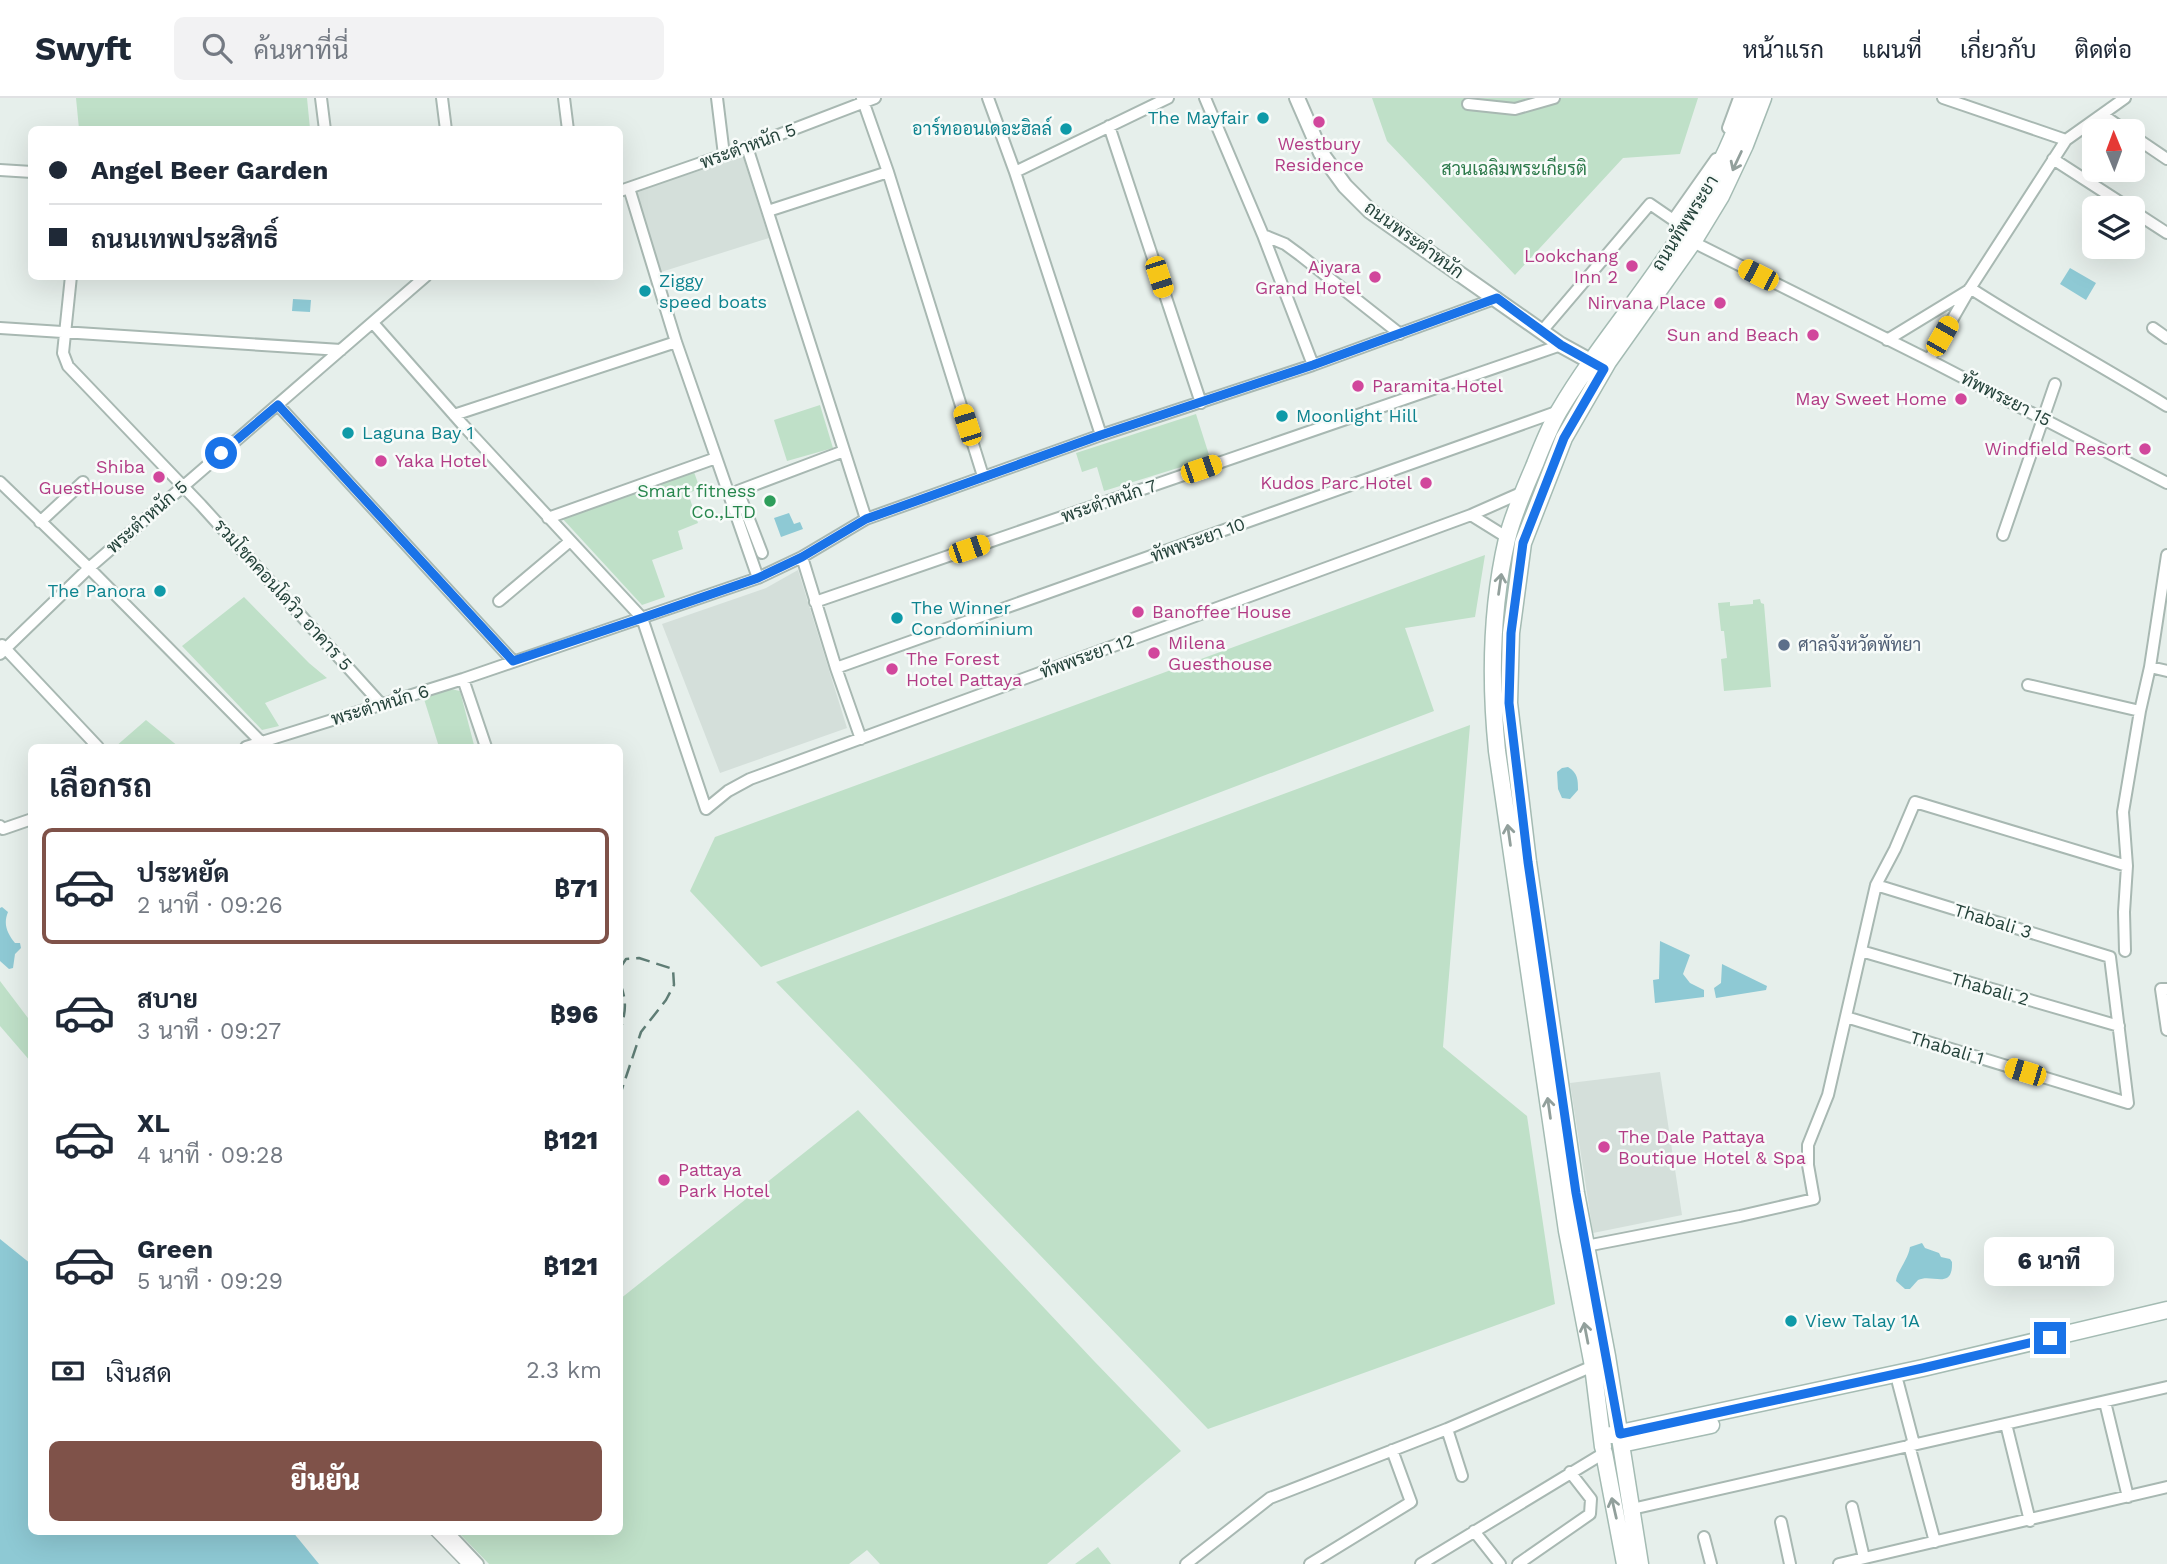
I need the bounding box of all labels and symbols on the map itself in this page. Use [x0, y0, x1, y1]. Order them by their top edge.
place label: The Mayfair [1148, 107, 1249, 128]
marker: The Mayfair [1255, 110, 1271, 126]
marker: Westbury Residence [1311, 114, 1327, 130]
place label: อาร์ทออนเดอะฮิลล์ [912, 116, 1052, 139]
street label: พระตำหนัก 5 [697, 118, 799, 173]
north arrow [2082, 119, 2146, 182]
marker: อาร์ทออนเดอะฮิลล์ [1058, 121, 1074, 137]
place label: Westbury Residence [1274, 133, 1364, 175]
one-way arrow [1730, 150, 1743, 171]
park label: สวนเฉลิมพระเกียรติ [1441, 156, 1587, 179]
street label: ถนนทัพพระยา [1647, 171, 1722, 274]
street label: ถนนพระตำหนัก [1361, 197, 1468, 283]
place label: Lookchang Inn 2 [1524, 245, 1618, 287]
car [1143, 254, 1176, 300]
place label: Aiyara Grand Hotel [1255, 256, 1361, 298]
car [1735, 256, 1782, 294]
marker: Lookchang Inn 2 [1624, 258, 1640, 274]
marker: Aiyara Grand Hotel [1367, 269, 1383, 285]
place label: Ziggy speed boats [659, 270, 767, 312]
marker: Ziggy speed boats [637, 283, 653, 299]
place label: Nirvana Place [1587, 292, 1706, 313]
marker: Nirvana Place [1712, 295, 1728, 311]
car [1923, 313, 1962, 359]
place label: Sun and Beach [1667, 324, 1799, 345]
marker: Sun and Beach [1805, 327, 1821, 343]
street label: ทัพพระยา 15 [1958, 367, 2055, 430]
place label: Paramita Hotel [1372, 375, 1503, 396]
marker: Paramita Hotel [1350, 378, 1366, 394]
place label: May Sweet Home [1795, 388, 1947, 409]
marker: May Sweet Home [1953, 391, 1969, 407]
car [951, 402, 984, 448]
place label: Moonlight Hill [1296, 405, 1418, 426]
marker: Moonlight Hill [1274, 408, 1290, 424]
place label: Laguna Bay 1 [362, 422, 474, 443]
marker: Laguna Bay 1 [340, 425, 356, 441]
route start [205, 437, 237, 469]
place label: Windfield Resort [1985, 438, 2131, 459]
marker: Windfield Resort [2137, 441, 2153, 457]
place label: Yaka Hotel [395, 450, 487, 471]
car [1178, 452, 1225, 486]
marker: Yaka Hotel [373, 453, 389, 469]
place label: Shiba GuestHouse [39, 456, 145, 498]
marker: Shiba GuestHouse [151, 469, 167, 485]
place label: Kudos Parc Hotel [1260, 472, 1412, 493]
street label: พระตำหนัก 7 [1058, 474, 1159, 527]
marker: Kudos Parc Hotel [1418, 475, 1434, 491]
street label: พระตำหนัก 5 [102, 476, 192, 558]
place label: Smart fitness Co.,LTD [637, 480, 756, 522]
marker: Smart fitness Co.,LTD [762, 493, 778, 509]
street label: รวมโชคคอนโดวิว อาคาร 5 [210, 513, 358, 675]
street label: ทัพพระยา 10 [1148, 513, 1248, 566]
car [946, 532, 993, 566]
one-way arrow [1494, 573, 1507, 596]
place label: The Panora [47, 580, 146, 601]
marker: The Panora [152, 583, 168, 599]
place label: The Winner Condominium [911, 597, 1034, 639]
place label: Banoffee House [1152, 601, 1291, 622]
marker: Banoffee House [1130, 604, 1146, 620]
marker: The Winner Condominium [889, 610, 905, 626]
street label: ทัพพระยา 12 [1037, 629, 1137, 682]
place label: Milena Guesthouse [1168, 632, 1272, 674]
place label: ศาลจังหวัดพัทยา [1798, 634, 1921, 655]
marker: ศาลจังหวัดพัทยา [1776, 637, 1792, 653]
marker: Milena Guesthouse [1146, 645, 1162, 661]
place label: The Forest Hotel Pattaya [906, 648, 1022, 690]
marker: The Forest Hotel Pattaya [884, 661, 900, 677]
street label: พระตำหนัก 6 [328, 680, 431, 729]
one-way arrow [1502, 824, 1515, 847]
street label: Thabali 3 [1952, 899, 2035, 942]
street label: Thabali 2 [1949, 967, 2032, 1010]
street label: Thabali 1 [1908, 1026, 1987, 1069]
car [2002, 1056, 2049, 1088]
one-way arrow [1543, 1097, 1556, 1120]
place label: The Dale Pattaya Boutique Hotel & Spa [1618, 1126, 1806, 1168]
marker: The Dale Pattaya Boutique Hotel & Spa [1596, 1139, 1612, 1155]
place label: Pattaya Park Hotel [678, 1159, 770, 1201]
marker: Pattaya Park Hotel [656, 1172, 672, 1188]
callout: 6 นาที [1985, 1236, 2115, 1286]
place label: View Talay 1A [1805, 1310, 1920, 1331]
marker: View Talay 1A [1783, 1313, 1799, 1329]
one-way arrow [1579, 1322, 1593, 1345]
route end [2034, 1322, 2066, 1354]
one-way arrow [1607, 1497, 1621, 1520]

